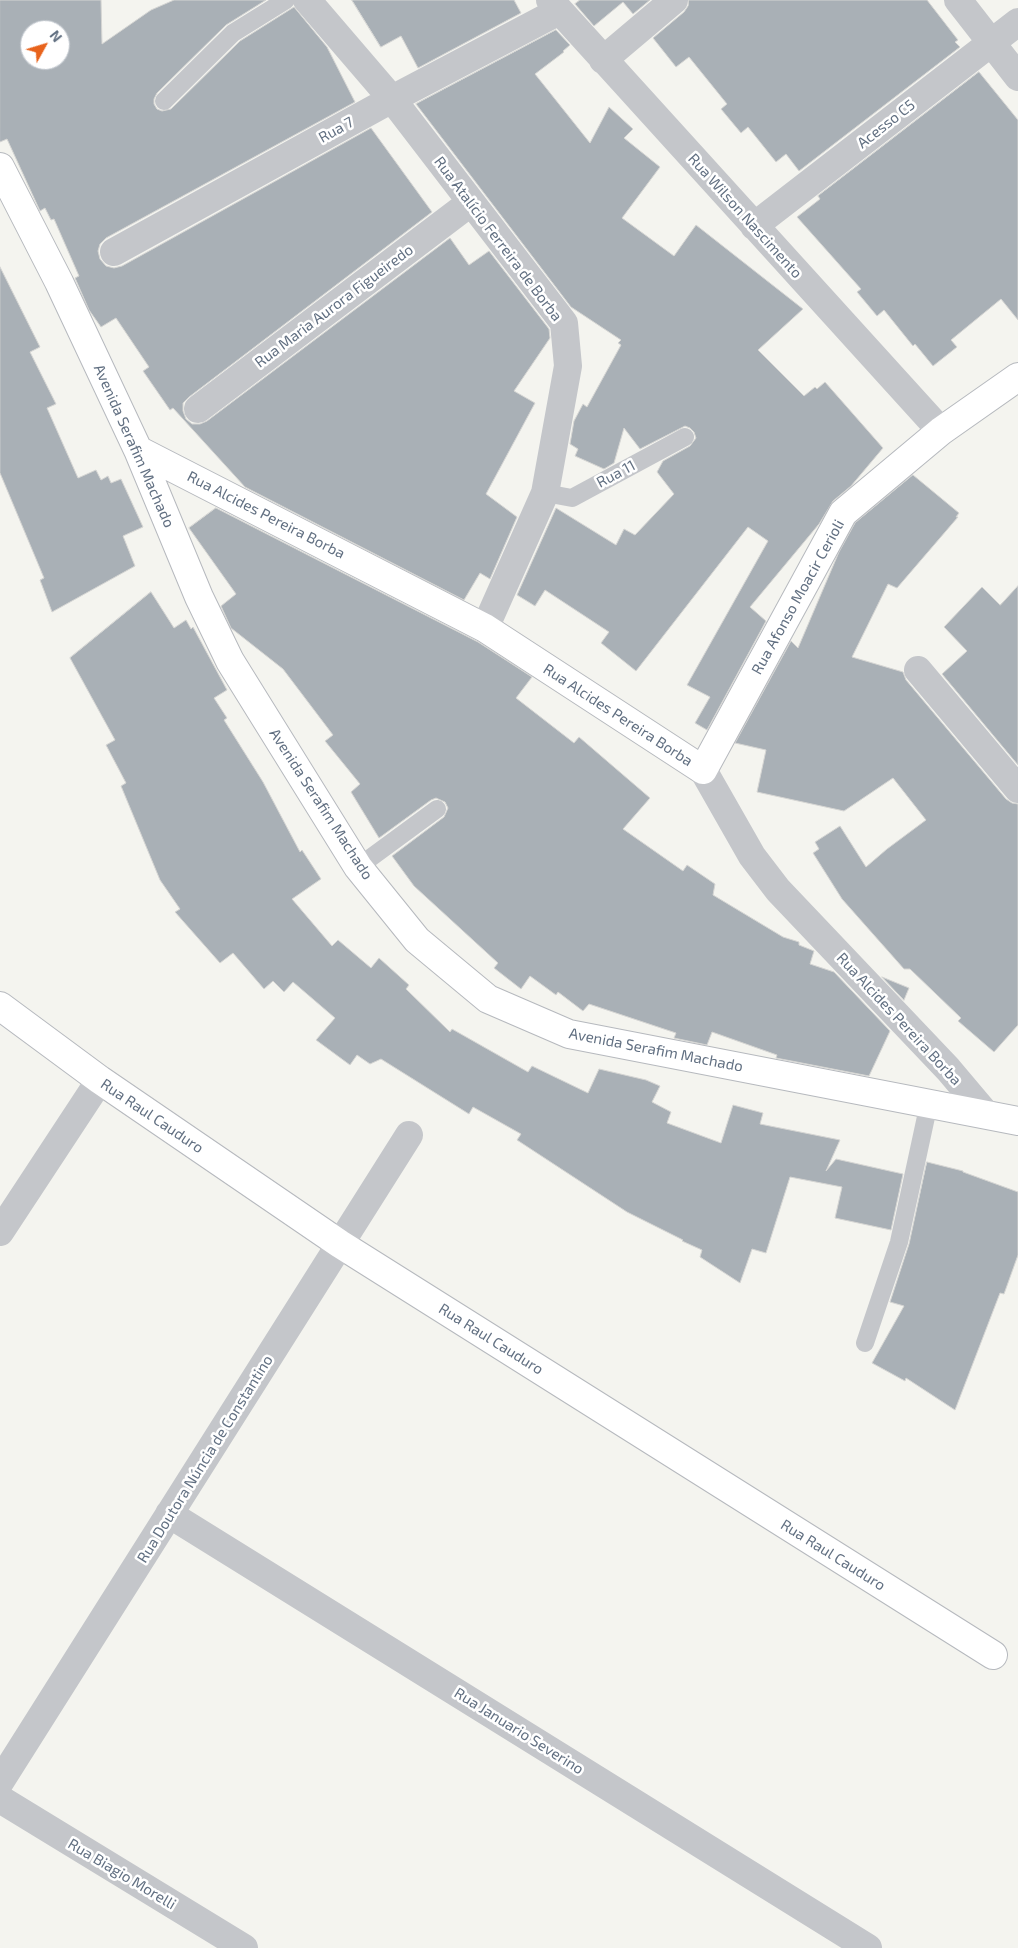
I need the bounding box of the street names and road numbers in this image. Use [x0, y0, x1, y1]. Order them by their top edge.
street label: Acesso C5 [854, 96, 918, 152]
street label: Rua 7 [315, 113, 357, 147]
street label: Rua Wilson Nascimento [684, 150, 806, 282]
street label: Rua Atalício Ferreira de Borba [430, 153, 566, 325]
street label: Rua Maria Aurora Figueiredo [251, 241, 417, 371]
street label: Avenida Serafim Machado [90, 362, 178, 530]
street label: Rua 11 [594, 456, 638, 492]
street label: Rua Alcides Pereira Borba [184, 467, 348, 563]
street label: Rua Afonso Moacir Cerioli [748, 516, 848, 678]
street label: Rua Alcides Pereira Borba [540, 660, 696, 770]
street label: Avenida Serafim Machado [265, 725, 377, 883]
street label: Rua Alcides Pereira Borba [833, 949, 965, 1089]
street label: Avenida Serafim Machado [568, 1024, 744, 1076]
street label: Rua Raul Cauduro [97, 1075, 207, 1157]
street label: Rua Raul Cauduro [435, 1300, 547, 1378]
street label: Rua Doutora Núncia de Constantino [133, 1352, 277, 1566]
street label: Rua Raul Cauduro [777, 1516, 889, 1594]
street label: Rua Januario Severino [451, 1684, 587, 1778]
street label: Rua Biagio Morelli [65, 1835, 179, 1913]

